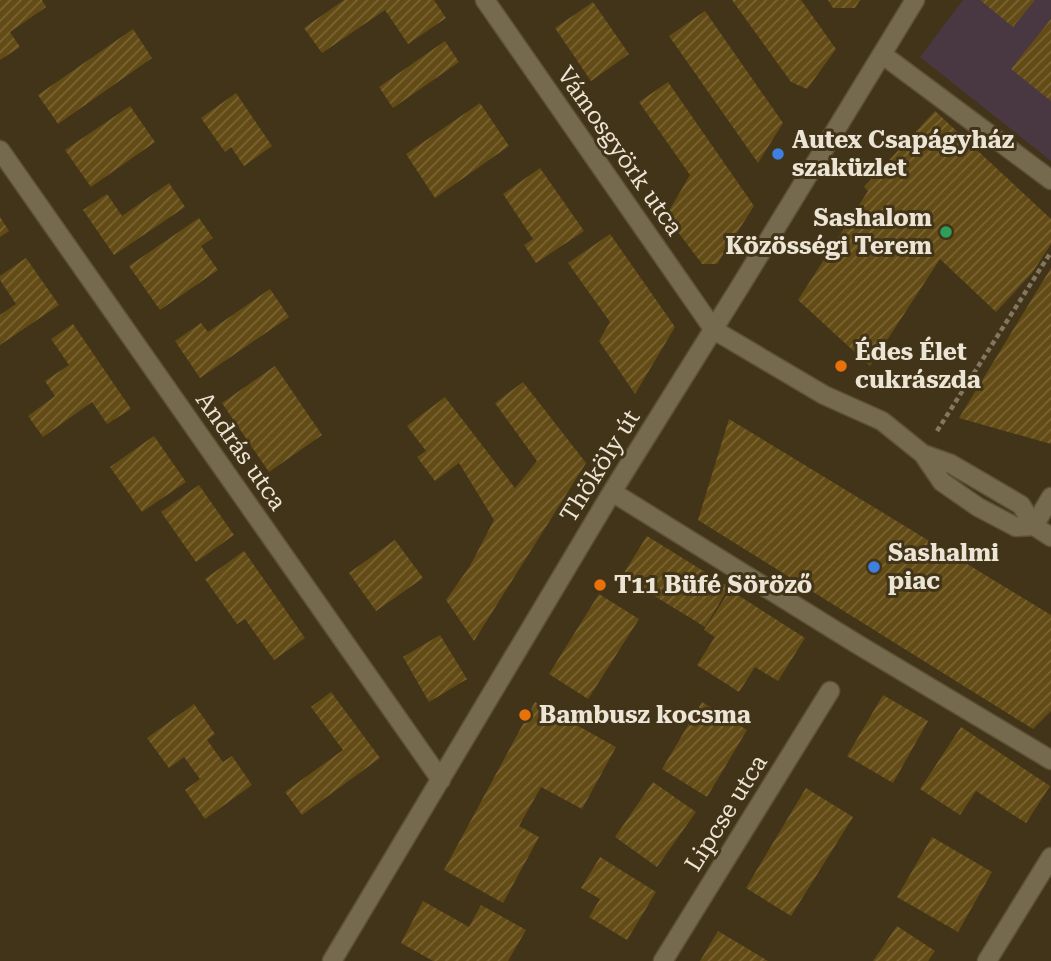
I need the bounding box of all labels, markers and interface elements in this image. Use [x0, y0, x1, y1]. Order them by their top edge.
street label: Vámosgyörk utca [551, 61, 689, 241]
place label: Autex Csapágyház szaküzlet [792, 126, 1014, 182]
marker: Autex Csapágyház szaküzlet [770, 146, 786, 162]
place label: Sashalom Közösségi Terem [725, 204, 932, 260]
marker: Sashalom Közösségi Terem [938, 224, 954, 240]
place label: Édes Élet cukrászda [855, 336, 981, 394]
marker: Édes Élet cukrászda [833, 358, 849, 374]
street label: András utca [190, 387, 292, 515]
street label: Thököly út [554, 405, 646, 527]
place label: Sashalmi piac [888, 539, 999, 595]
marker: Sashalmi piac [866, 559, 882, 575]
place label: T11 Büfé Söröző [614, 571, 812, 599]
marker: T11 Büfé Söröző [592, 577, 608, 593]
place label: Bambusz kocsma [539, 701, 751, 729]
marker: Bambusz kocsma [517, 707, 533, 723]
street label: Lipcse utca [679, 749, 773, 877]

